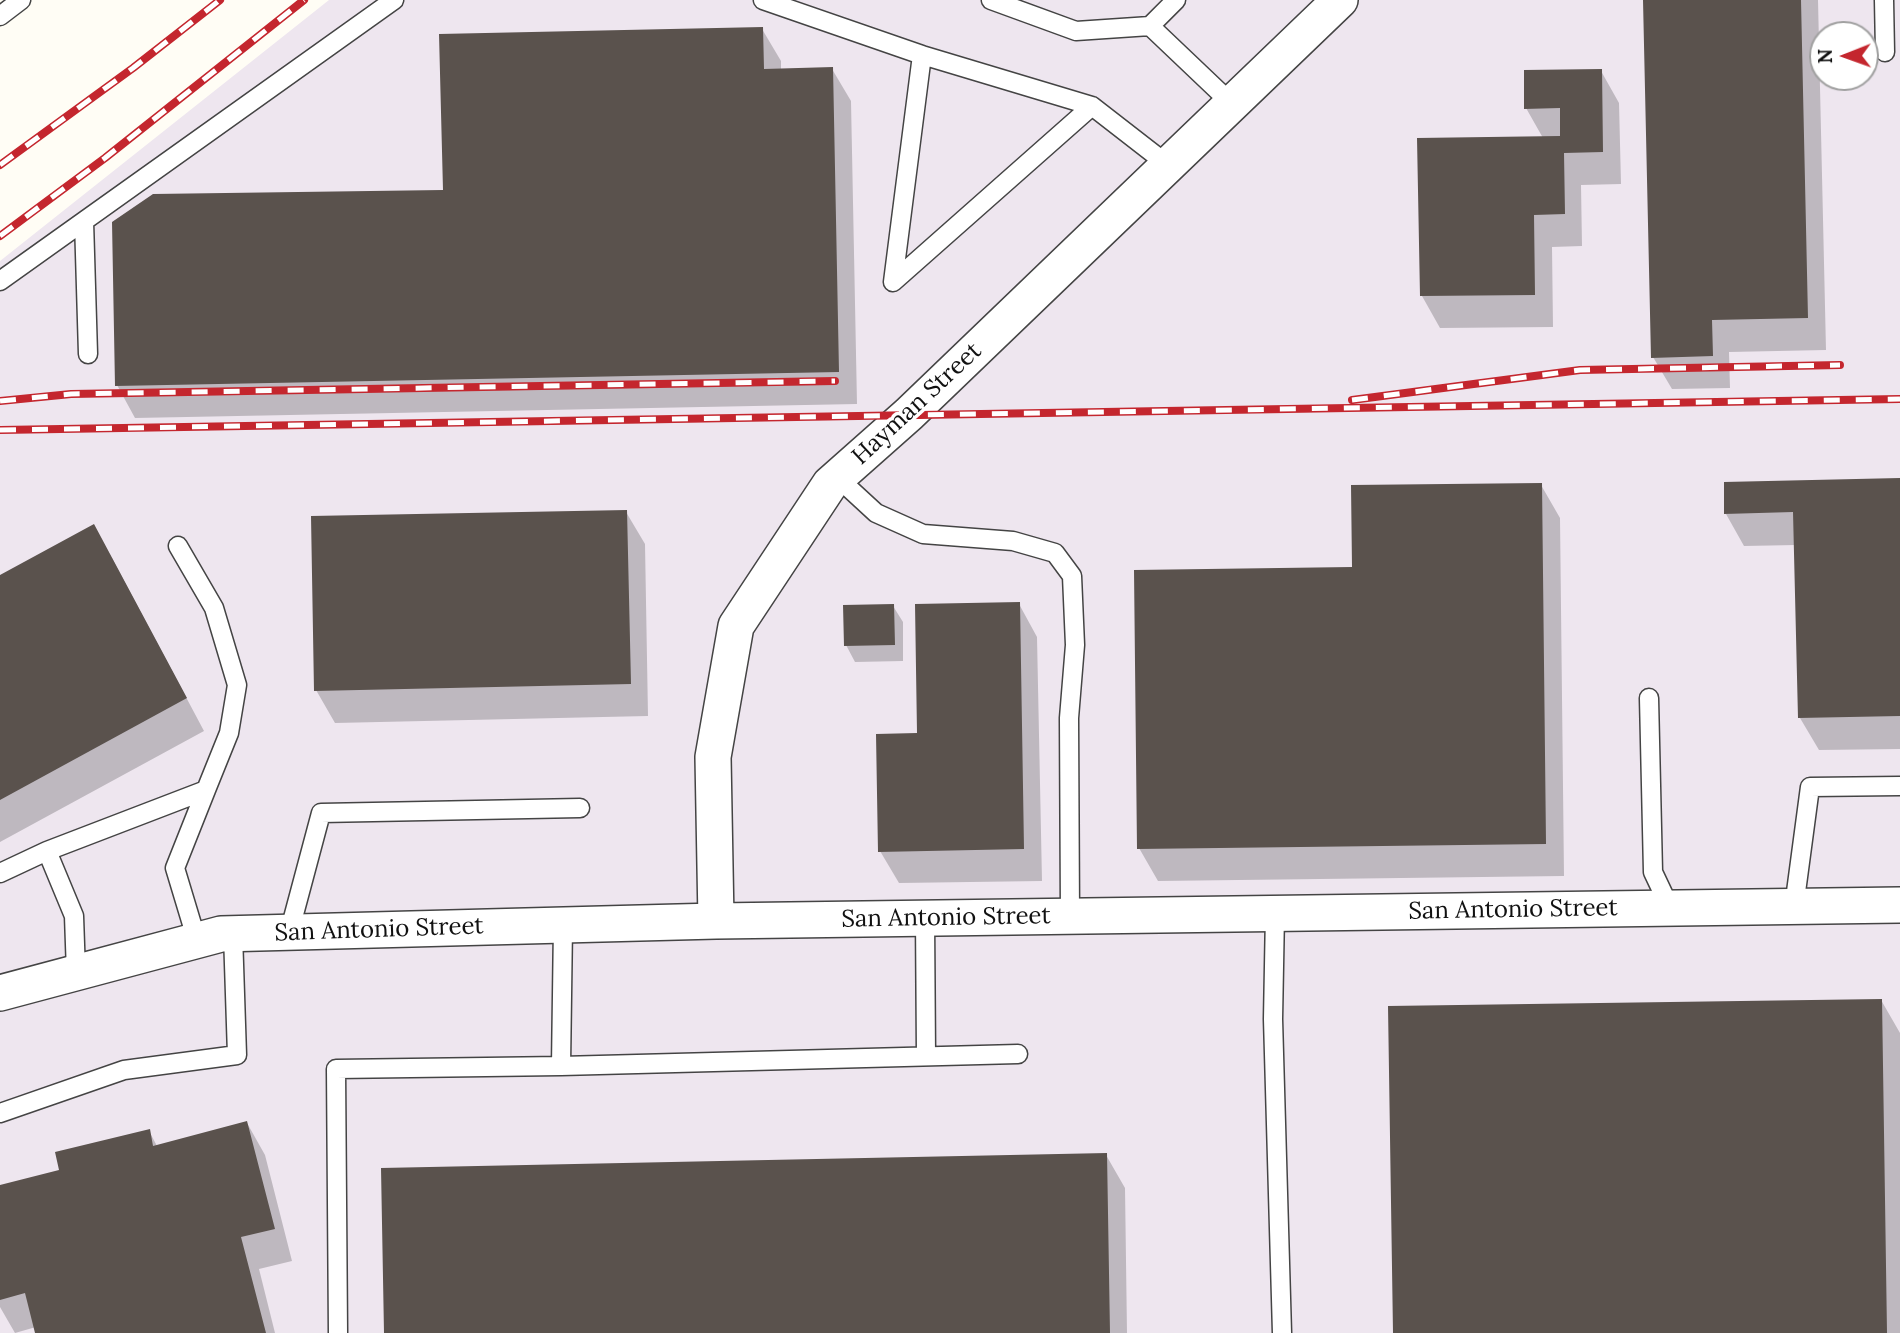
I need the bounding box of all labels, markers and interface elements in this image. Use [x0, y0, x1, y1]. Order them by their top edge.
north arrow [1809, 21, 1879, 91]
text: N [1813, 49, 1837, 64]
street label: Hayman Street [846, 337, 988, 471]
street label: San Antonio Street [1408, 894, 1618, 926]
street label: San Antonio Street [841, 902, 1051, 934]
street label: San Antonio Street [274, 912, 484, 948]

